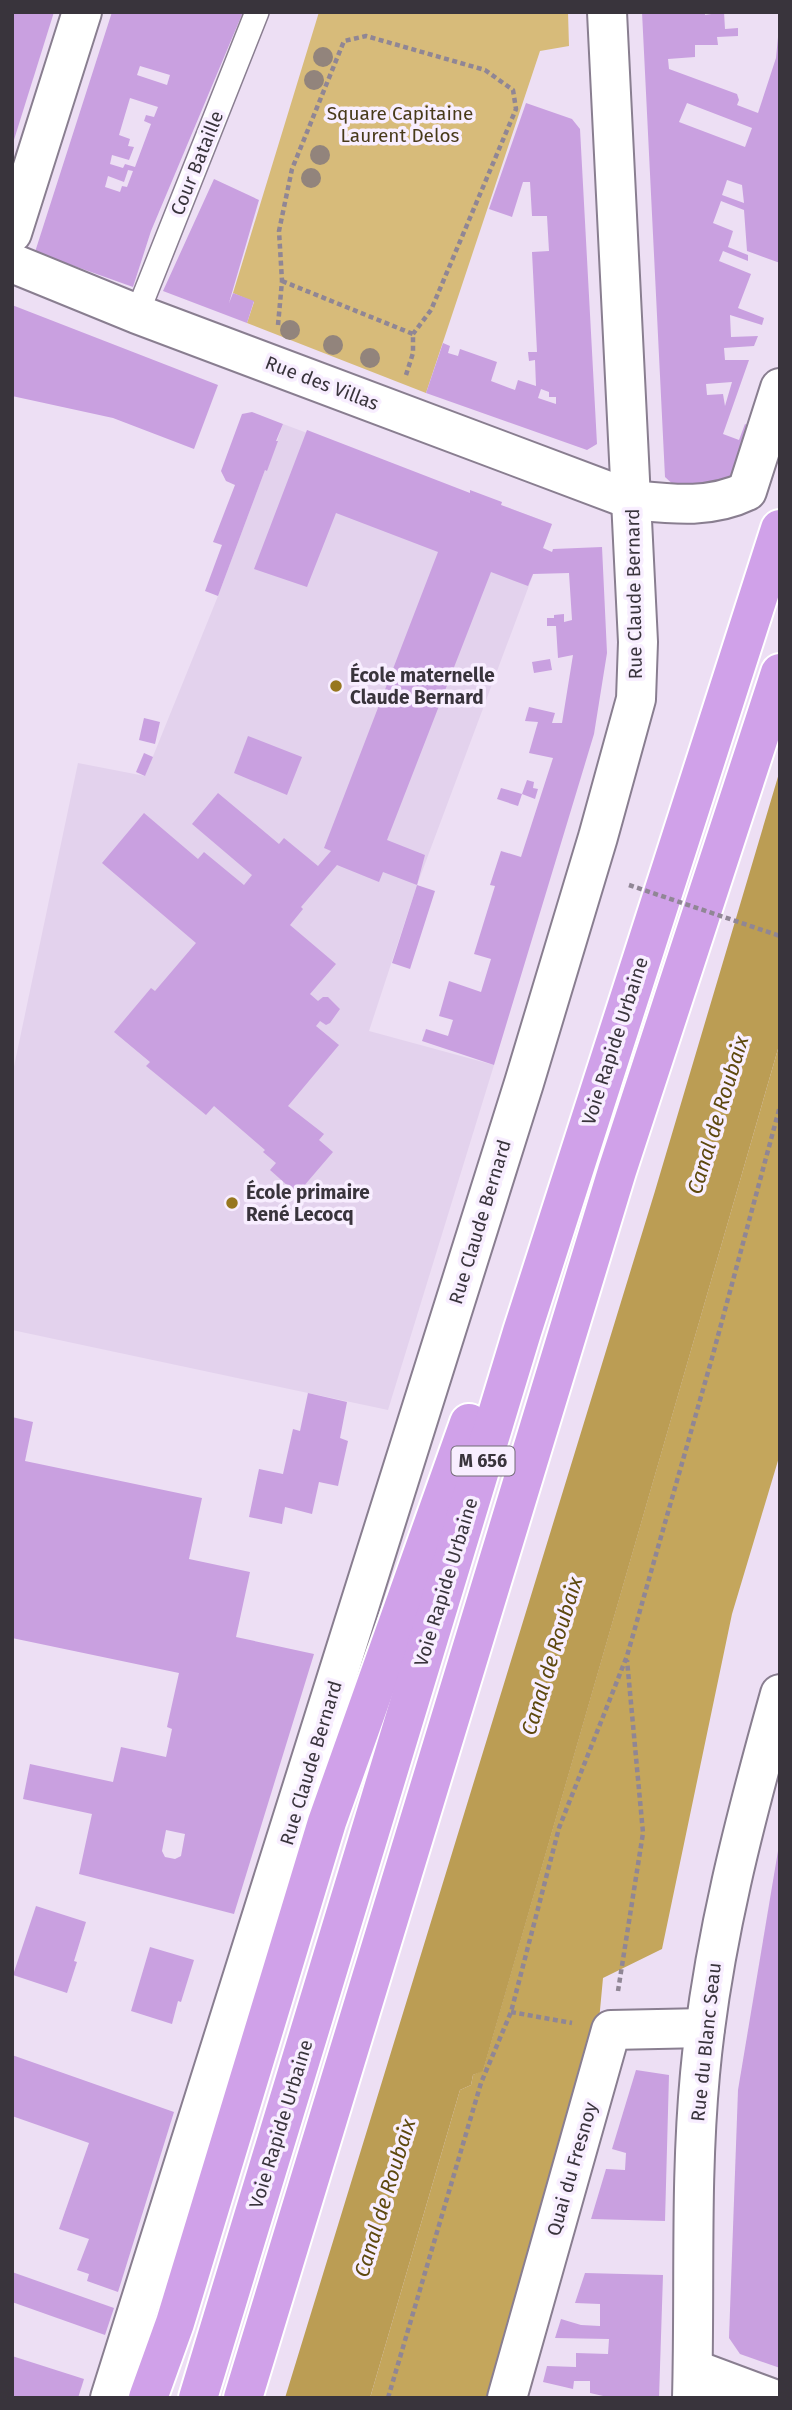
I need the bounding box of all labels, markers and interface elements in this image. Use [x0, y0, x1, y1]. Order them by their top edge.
park label: Square Capitaine Laurent Delos [327, 102, 473, 147]
street label: Cour Bataille [166, 107, 228, 219]
street label: Rue des Villas [262, 351, 382, 415]
street label: Rue Claude Bernard [621, 508, 647, 680]
place label: École maternelle Claude Bernard [350, 662, 495, 709]
marker: École maternelle Claude Bernard [328, 678, 344, 694]
street label: Voie Rapide Urbaine [577, 954, 653, 1128]
water label: Canal de Roubaix [682, 1032, 755, 1197]
street label: Rue Claude Bernard [444, 1137, 516, 1307]
place label: École primaire René Lecocq [246, 1179, 370, 1226]
marker: École primaire René Lecocq [224, 1195, 240, 1211]
road number: M 656 [452, 1446, 514, 1476]
street label: Voie Rapide Urbaine [409, 1495, 483, 1669]
water label: Canal de Roubaix [516, 1573, 589, 1738]
street label: Rue Claude Bernard [275, 1678, 347, 1848]
street label: Rue du Blanc Seau [686, 1961, 726, 2123]
street label: Voie Rapide Urbaine [244, 2037, 318, 2211]
street label: Quai du Fresnoy [542, 2099, 602, 2239]
water label: Canal de Roubaix [349, 2115, 422, 2280]

